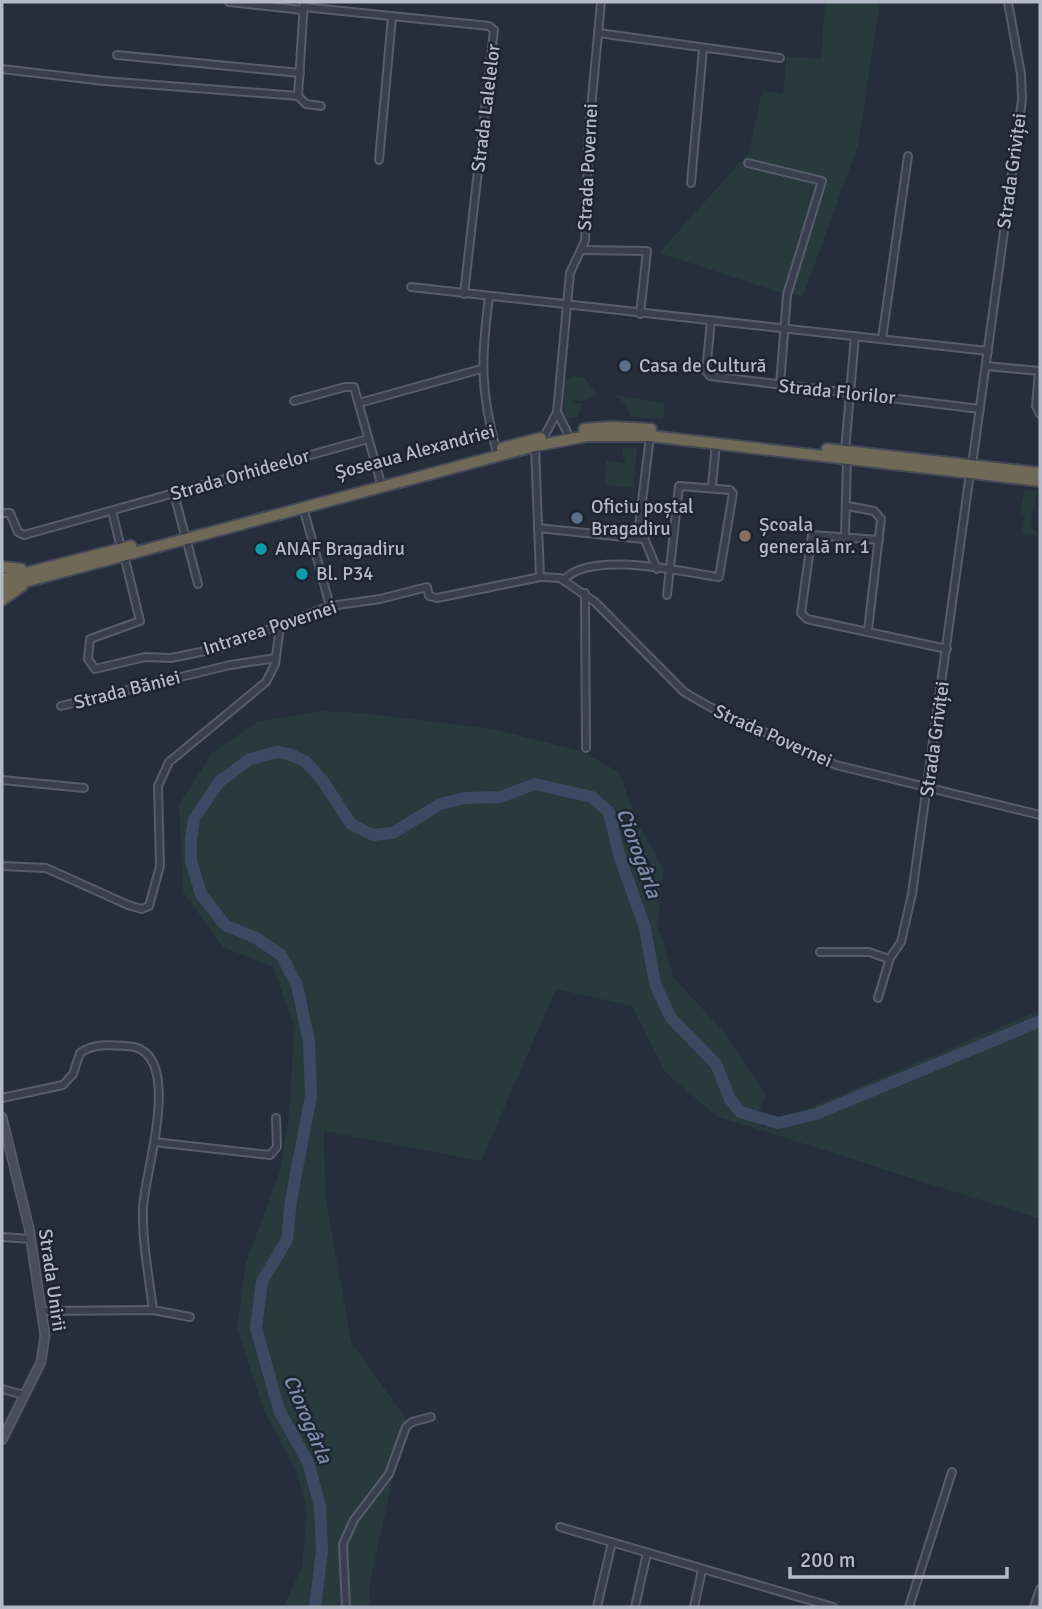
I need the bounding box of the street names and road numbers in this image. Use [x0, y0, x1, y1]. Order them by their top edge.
street label: Strada Lalelelor [466, 43, 506, 173]
street label: Strada Povernei [573, 103, 603, 231]
street label: Strada Griviței [992, 112, 1032, 230]
street label: Strada Florilor [777, 374, 897, 410]
street label: Șoseaua Alexandriei [333, 419, 497, 485]
street label: Strada Orhideelor [168, 444, 312, 506]
street label: Intrarea Povernei [200, 595, 340, 661]
street label: Strada Băniei [71, 665, 183, 715]
street label: Strada Griviței [915, 680, 955, 798]
street label: Strada Povernei [710, 699, 836, 773]
street label: Strada Unirii [33, 1227, 71, 1333]

